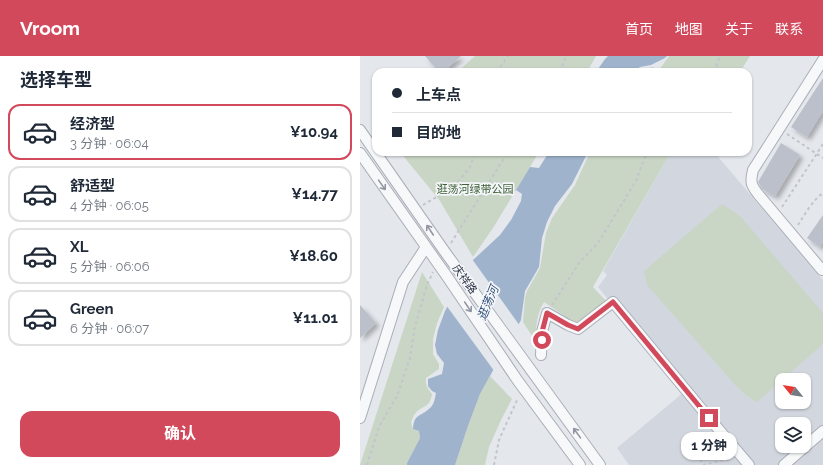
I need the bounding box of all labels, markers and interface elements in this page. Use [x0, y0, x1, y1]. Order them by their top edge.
text: Vroom [20, 17, 80, 39]
text: 首页 [625, 21, 653, 37]
text: 地图 [675, 21, 703, 37]
text: 关于 [725, 21, 753, 37]
text: 联系 [775, 21, 803, 37]
text: 选择车型 [20, 69, 92, 90]
text: 上车点 [416, 86, 461, 104]
icon: car [22, 114, 58, 150]
text: 经济型 [70, 115, 115, 133]
text: ¥10.94 [290, 123, 338, 141]
text: 目的地 [416, 124, 461, 142]
text: 3 分钟 · 06:04 [70, 136, 149, 151]
icon: car [22, 176, 58, 212]
text: 舒适型 [70, 177, 115, 195]
one-way arrow [378, 179, 386, 190]
park label: 逛荡河绿带公园 [437, 183, 514, 196]
text: ¥14.77 [291, 185, 338, 203]
text: 4 分钟 · 06:05 [70, 198, 149, 213]
one-way arrow [426, 225, 434, 236]
icon: car [22, 238, 58, 274]
text: XL [70, 238, 88, 256]
text: ¥18.60 [289, 247, 338, 265]
text: 5 分钟 · 06:06 [70, 259, 150, 274]
street label: 庆祥路 [450, 262, 480, 296]
water label: 逛荡河 [475, 282, 502, 322]
icon: car [22, 300, 58, 336]
text: Green [70, 300, 114, 318]
one-way arrow [464, 301, 472, 312]
text: ¥11.01 [293, 309, 338, 327]
text: 6 分钟 · 06:07 [70, 321, 149, 336]
route start [533, 331, 551, 349]
north arrow [775, 373, 811, 409]
map controls [775, 373, 811, 453]
route end [700, 409, 718, 427]
button: 确认 [20, 411, 340, 457]
button: layers [775, 417, 811, 453]
one-way arrow [573, 428, 582, 439]
callout: 1 分钟 [681, 432, 737, 460]
text: 1 分钟 [691, 438, 727, 453]

